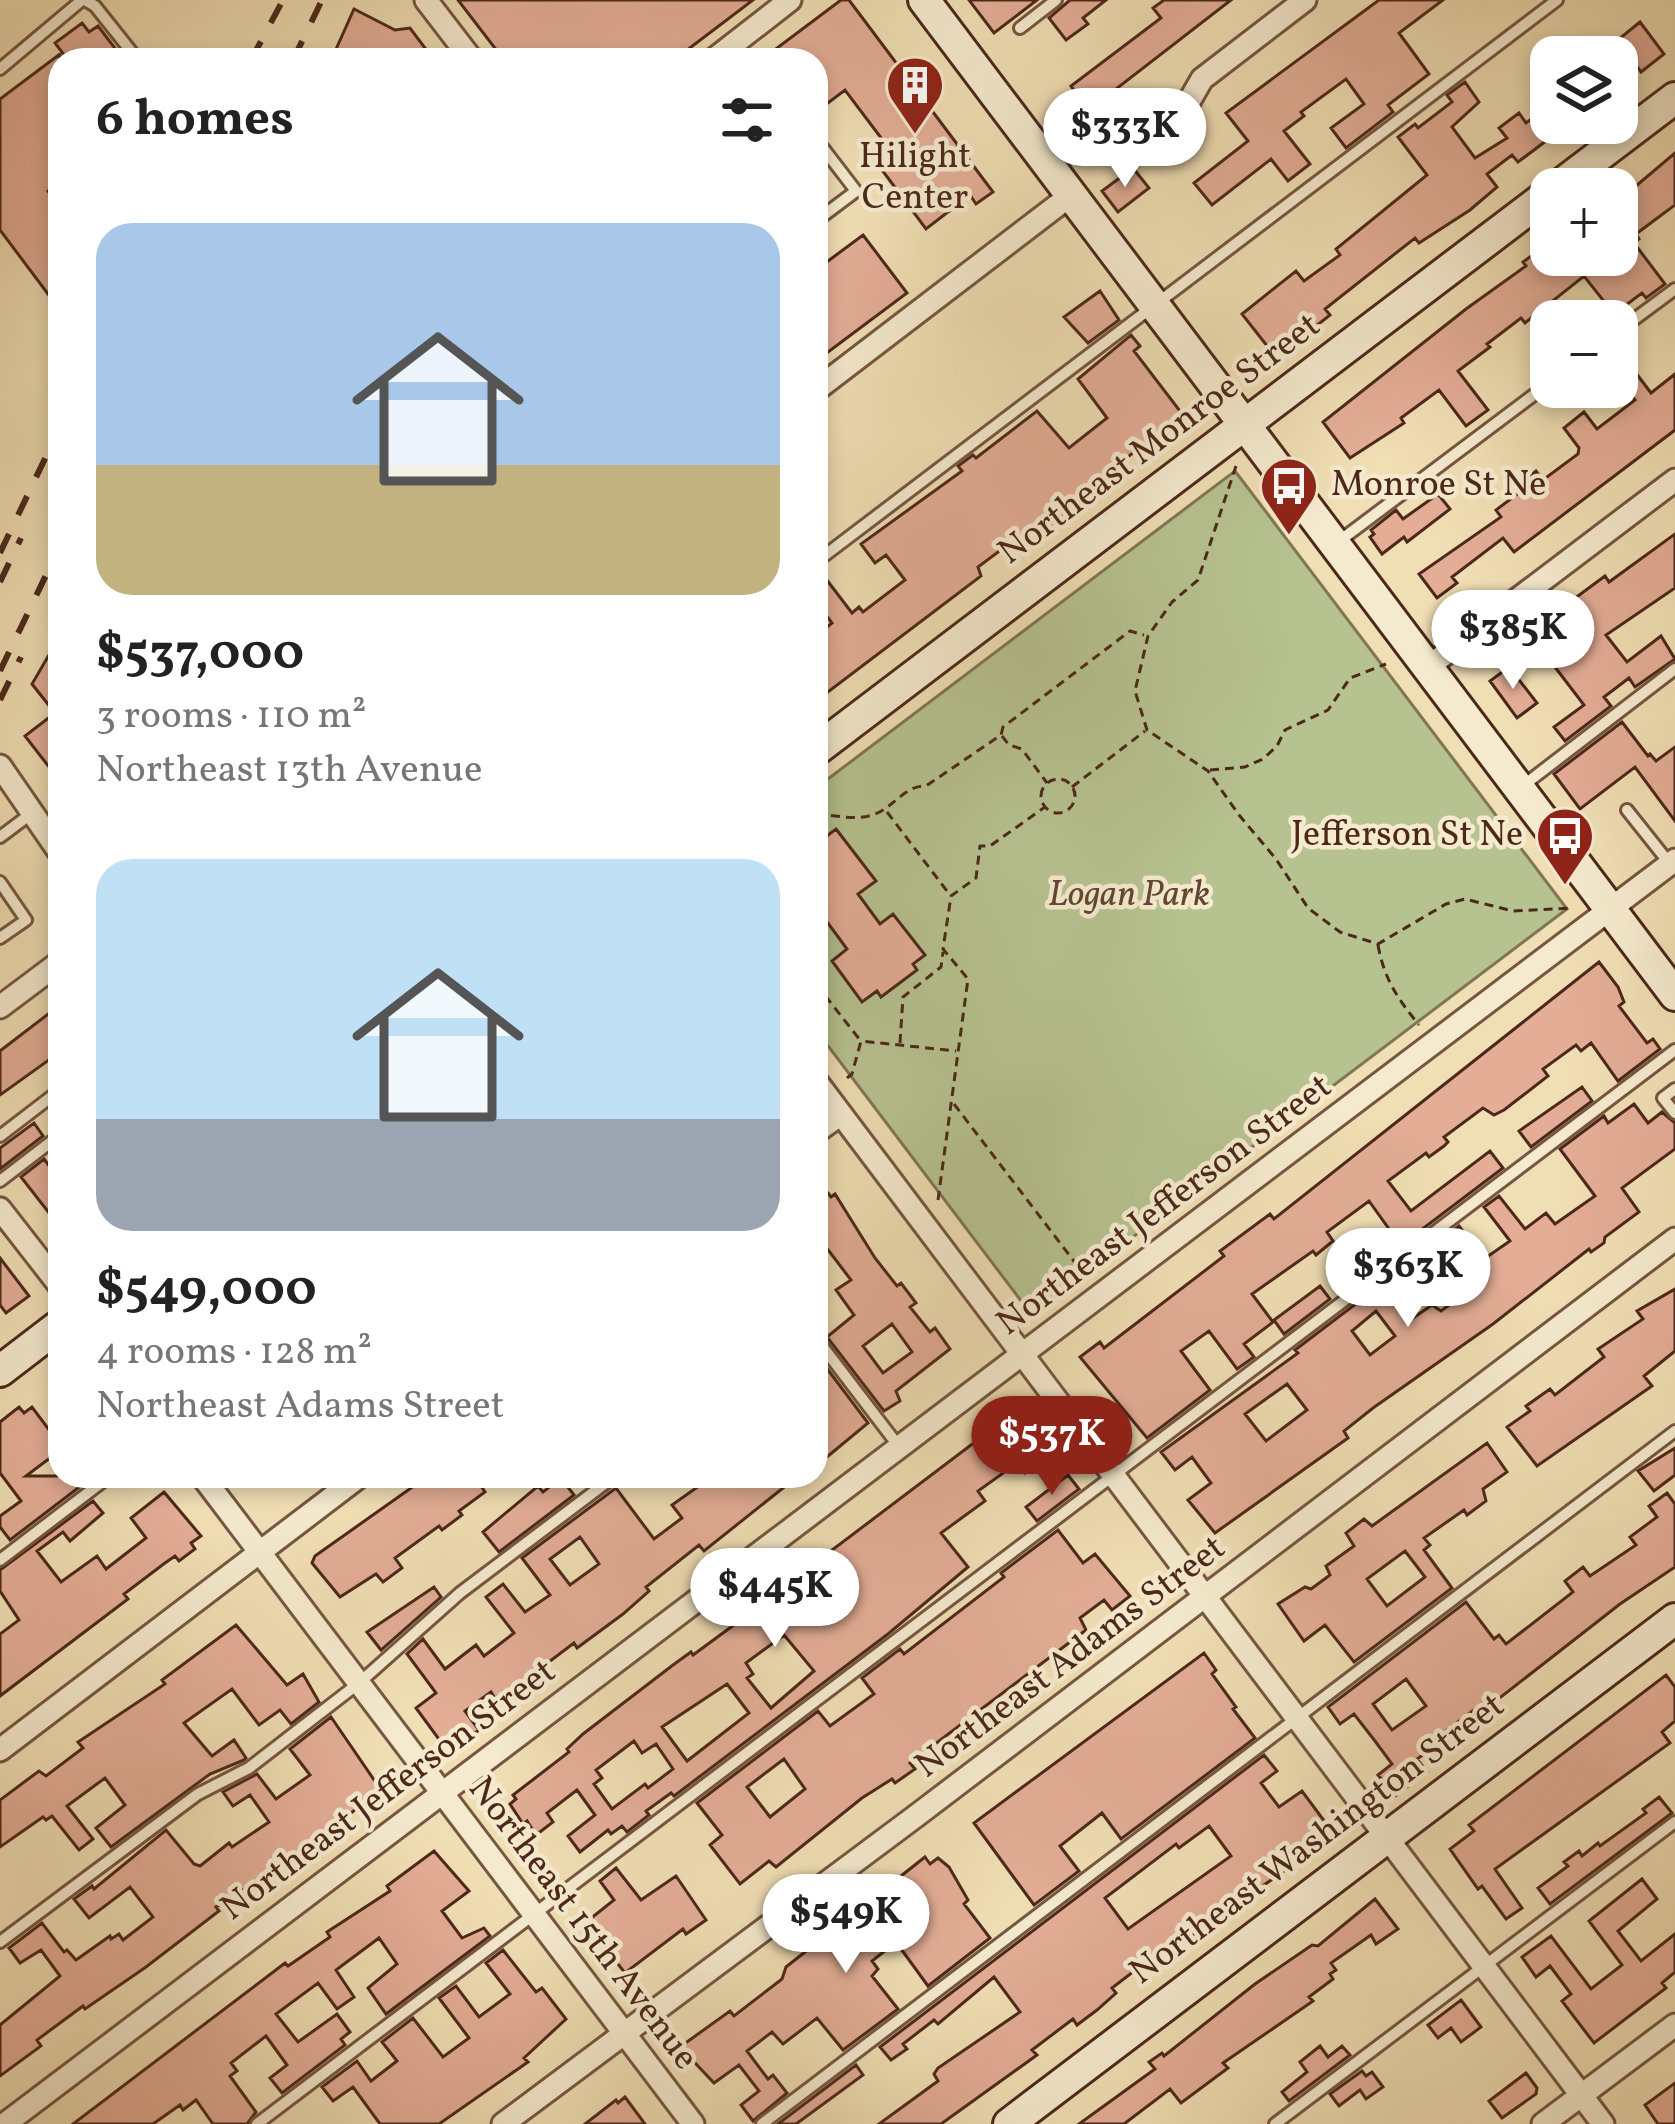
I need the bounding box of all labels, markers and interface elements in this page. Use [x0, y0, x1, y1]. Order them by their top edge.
map controls [1530, 36, 1638, 408]
button: layers [1530, 36, 1638, 144]
building icon: Hilight Center [884, 54, 946, 136]
text: 6 homes [96, 85, 294, 156]
icon: filters [714, 87, 780, 153]
pin: $333K [1041, 88, 1209, 190]
text: $333K [1070, 100, 1180, 154]
place label: Hilight Center [859, 133, 971, 224]
button: + [1530, 168, 1638, 276]
button: − [1530, 300, 1638, 408]
icon: home [330, 301, 546, 517]
street label: Northeast Monroe Street [989, 302, 1331, 578]
bus stop icon: Monroe St Ne [1258, 455, 1320, 537]
place label: Monroe St Ne [1331, 461, 1546, 511]
pin: $385K [1429, 590, 1597, 692]
text: $385K [1458, 602, 1568, 656]
text: $537,000 [96, 619, 304, 690]
text: 3 rooms · 110 m² [96, 690, 367, 744]
text: Northeast 13th Avenue [96, 744, 483, 798]
bus stop icon: Jefferson St Ne [1534, 805, 1596, 887]
place label: Jefferson St Ne [1291, 811, 1523, 861]
park label: Logan Park [1048, 871, 1210, 921]
icon: home [330, 937, 546, 1153]
street label: Northeast Jefferson Street [987, 1063, 1343, 1349]
pin: $363K [1324, 1228, 1492, 1330]
text: $363K [1353, 1240, 1463, 1294]
text: $549,000 [96, 1255, 317, 1326]
text: 4 rooms · 128 m² [96, 1326, 372, 1380]
text: Northeast Adams Street [96, 1380, 504, 1434]
pin: $537K [968, 1396, 1136, 1498]
text: $537K [998, 1408, 1106, 1462]
street label: Northeast Adams Street [905, 1525, 1237, 1791]
pin: $445K [691, 1548, 859, 1650]
text: $445K [717, 1560, 833, 1614]
street label: Northeast Jefferson Street [211, 1648, 567, 1934]
street label: Northeast Washington Street [1120, 1682, 1516, 1998]
street label: Northeast 15th Avenue [455, 1767, 709, 2081]
pin: $549K [762, 1874, 930, 1976]
text: $549K [790, 1886, 902, 1940]

